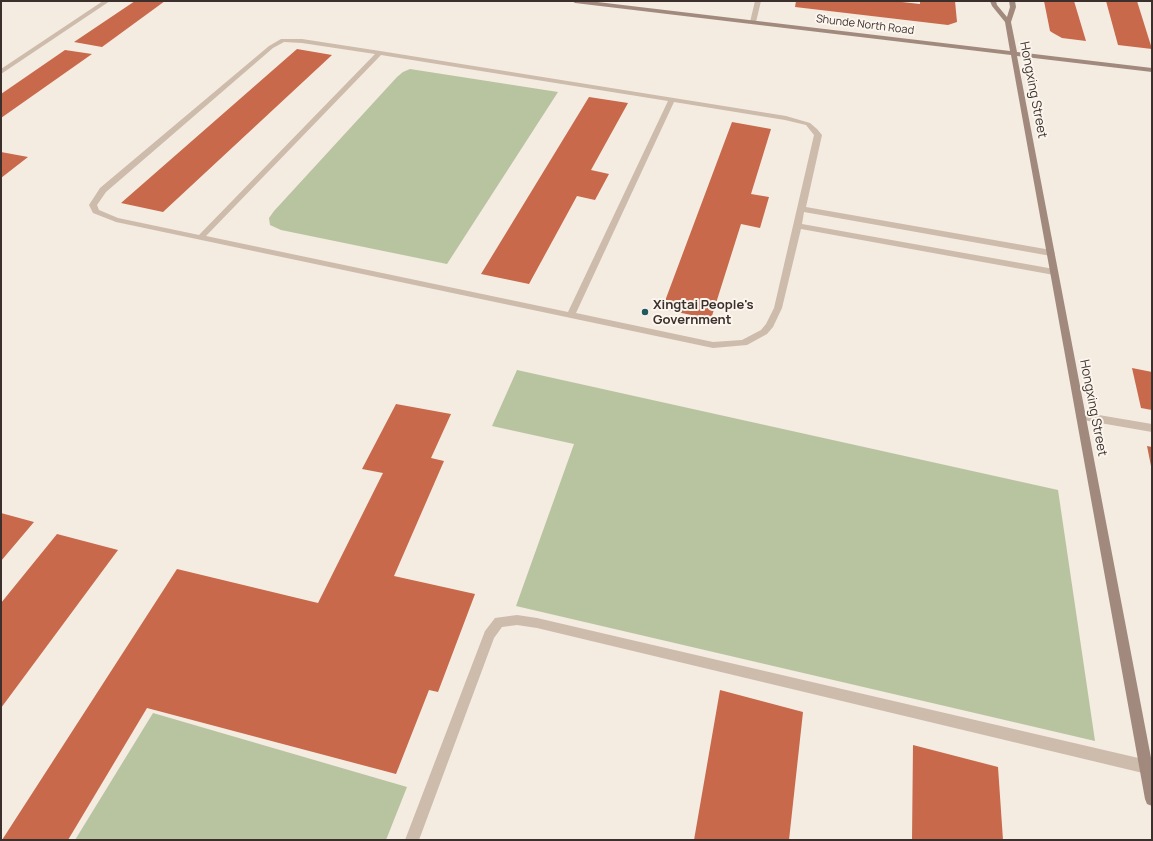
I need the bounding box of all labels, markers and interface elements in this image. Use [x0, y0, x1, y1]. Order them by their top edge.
street label: Shunde North Road [815, 12, 915, 38]
street label: Hongxing Street [1016, 40, 1050, 140]
place label: Xingtai People's Government [653, 297, 754, 328]
marker: Xingtai People's Government [640, 307, 650, 317]
street label: Hongxing Street [1076, 358, 1110, 458]

